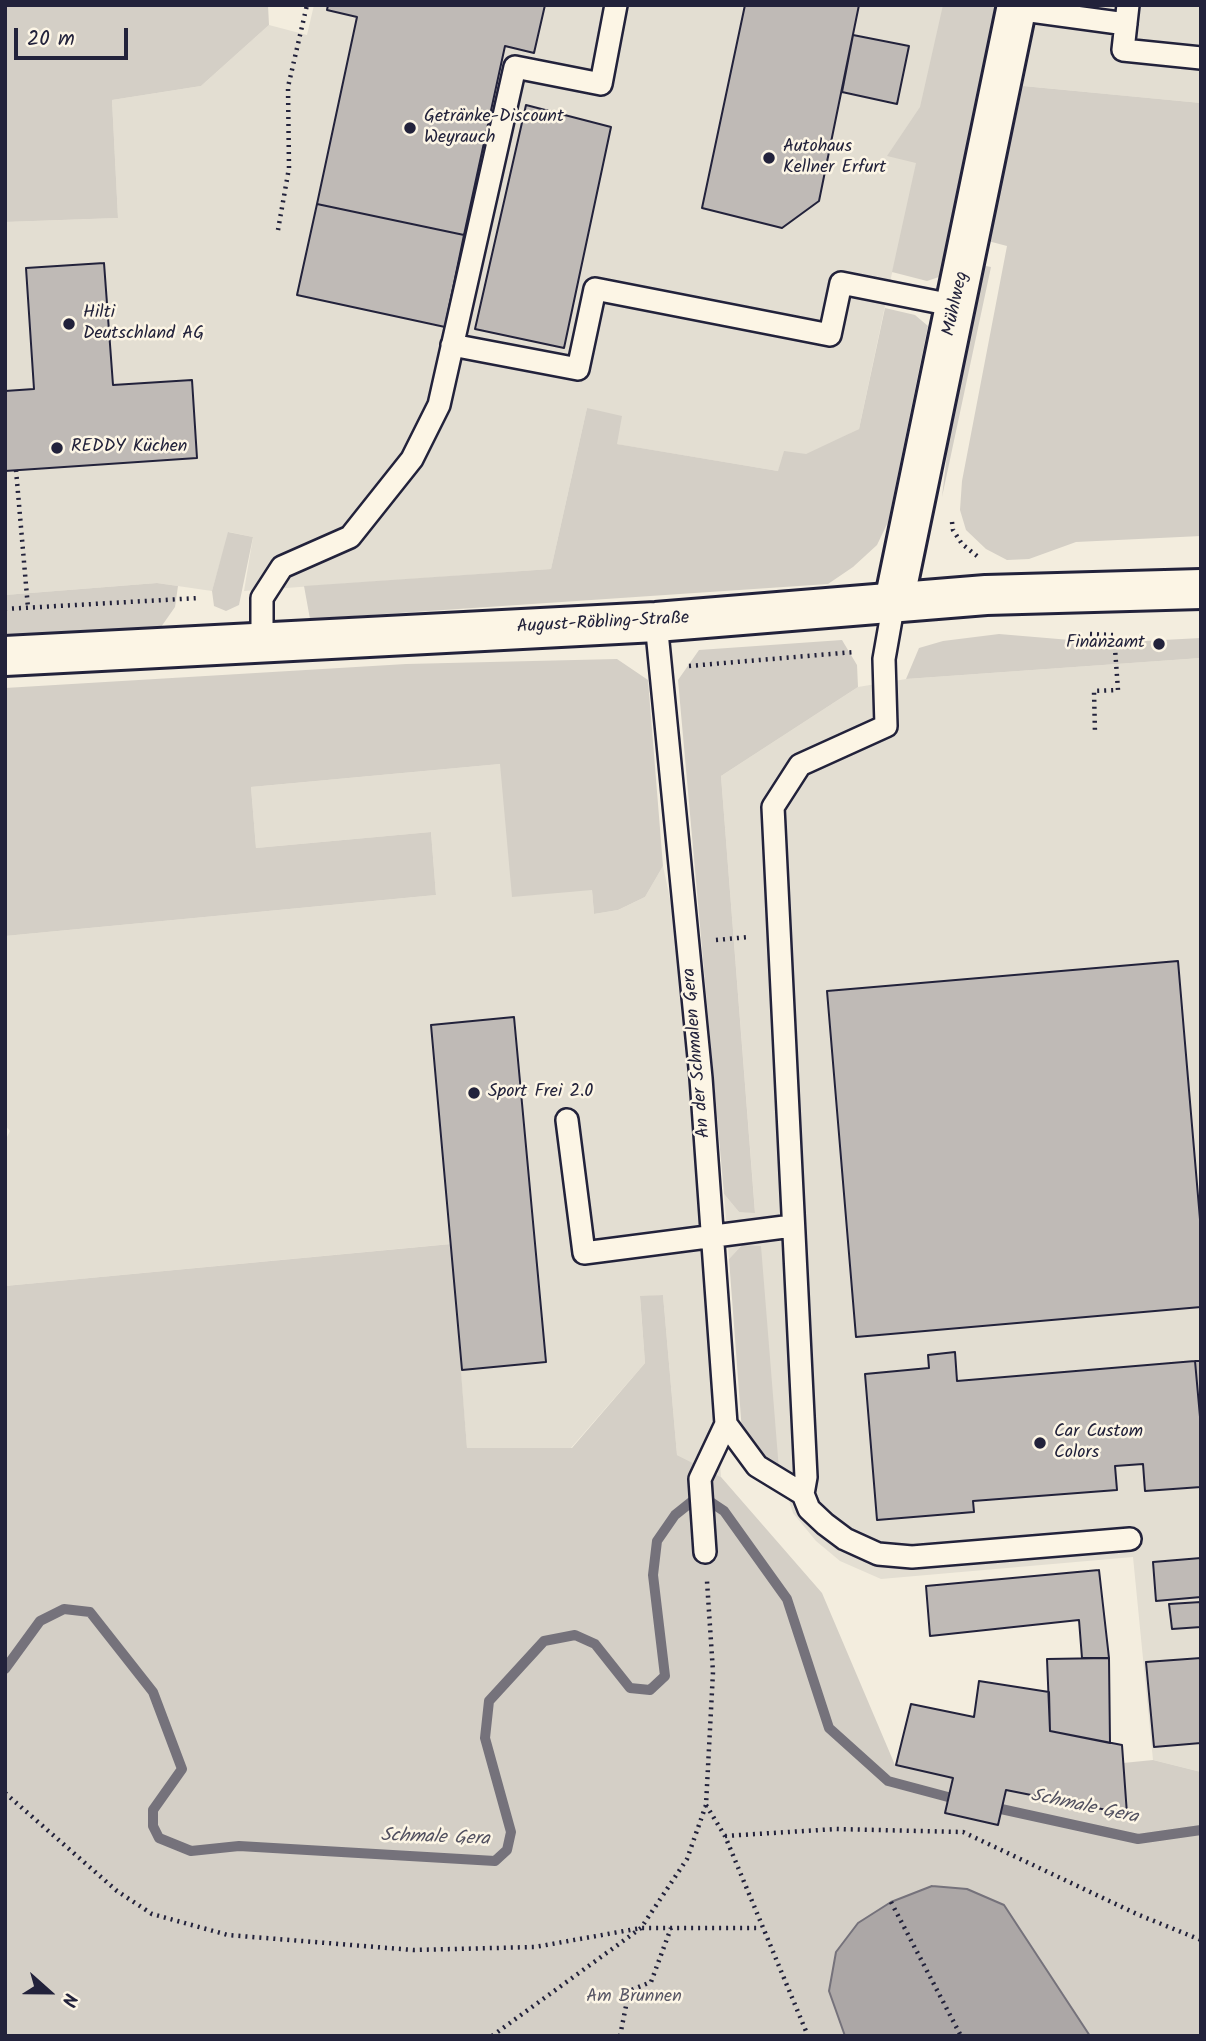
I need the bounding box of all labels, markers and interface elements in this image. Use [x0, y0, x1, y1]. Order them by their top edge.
scale bar [18, 14, 131, 58]
text: 20 m [27, 23, 75, 56]
place label: Getränke-Discount Weyrauch [424, 107, 564, 150]
marker: Getränke-Discount Weyrauch [402, 120, 418, 136]
place label: Autohaus Kellner Erfurt [783, 137, 886, 180]
marker: Autohaus Kellner Erfurt [761, 150, 777, 166]
street label: Mühlweg [940, 270, 974, 338]
place label: Hilti Deutschland AG [83, 303, 204, 346]
marker: Hilti Deutschland AG [61, 316, 77, 332]
place label: REDDY Küchen [71, 437, 187, 459]
marker: REDDY Küchen [49, 440, 65, 456]
street label: August-Röbling-Straße [516, 609, 690, 639]
place label: Finanzamt [1066, 633, 1145, 655]
marker: Finanzamt [1151, 636, 1167, 652]
street label: An der Schmalen Gera [680, 967, 716, 1139]
place label: Sport Frei 2.0 [488, 1082, 593, 1104]
marker: Sport Frei 2.0 [466, 1085, 482, 1101]
place label: Car Custom Colors [1054, 1422, 1143, 1464]
marker: Car Custom Colors [1032, 1435, 1048, 1451]
water label: Schmale Gera [1028, 1786, 1140, 1830]
water label: Schmale Gera [380, 1826, 490, 1852]
north arrow [14, 1957, 84, 2027]
park label: Am Brunnen [586, 1987, 682, 2009]
text: N [52, 1989, 85, 2011]

